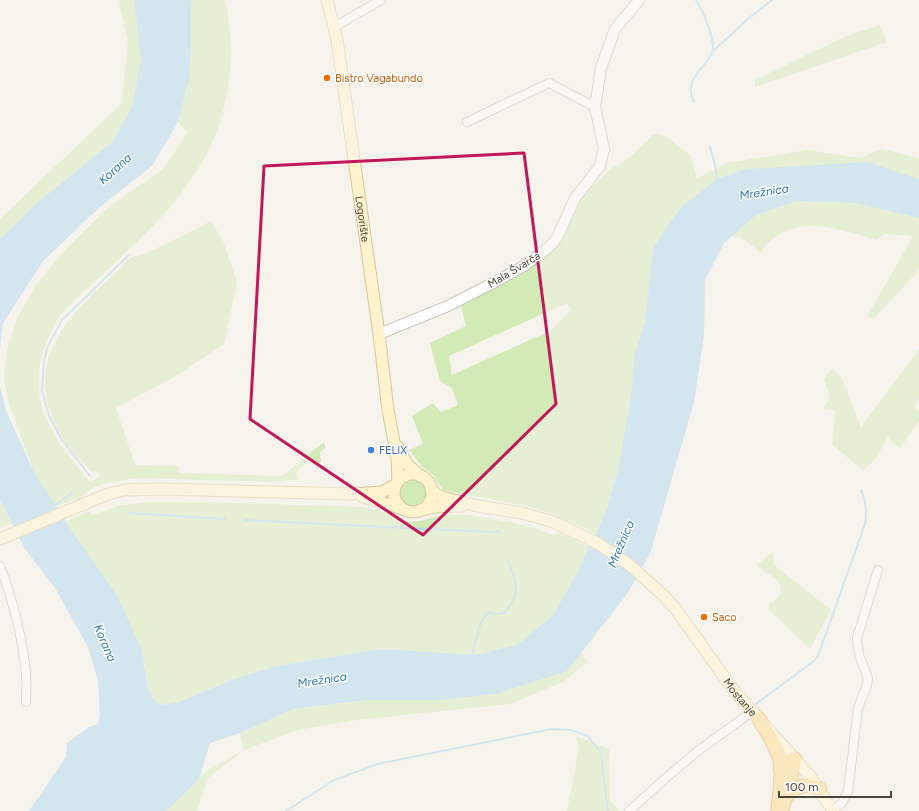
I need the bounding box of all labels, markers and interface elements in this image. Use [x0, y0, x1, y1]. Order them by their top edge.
place label: Bistro Vagabundo [335, 72, 423, 85]
marker: Bistro Vagabundo [322, 73, 332, 83]
water label: Korana [96, 151, 134, 187]
water label: Mrežnica [738, 181, 790, 203]
street label: Logorište [353, 195, 372, 243]
street label: Mala Švarča [485, 248, 543, 291]
place label: FELIX [379, 444, 407, 457]
marker: FELIX [366, 445, 376, 455]
water label: Mrežnica [605, 518, 637, 570]
place label: Saco [712, 611, 737, 624]
marker: Saco [699, 612, 709, 622]
water label: Korana [91, 622, 119, 664]
water label: Mrežnica [296, 669, 348, 691]
street label: Mostanje [721, 676, 760, 719]
scale bar [779, 773, 891, 799]
text: 100 m [785, 780, 819, 794]

